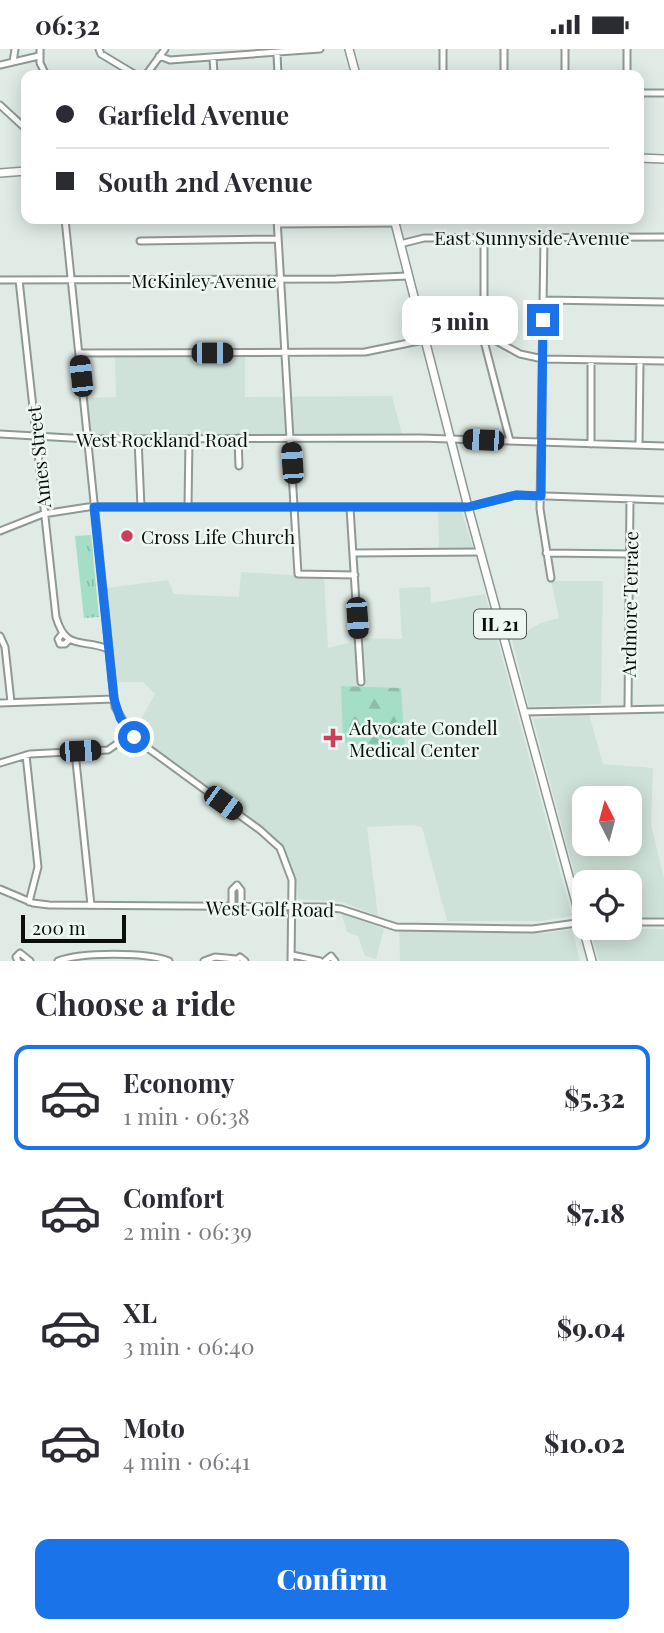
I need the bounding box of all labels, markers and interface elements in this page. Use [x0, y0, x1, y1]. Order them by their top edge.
text: 06:32 [35, 7, 100, 42]
text: Garfield Avenue [98, 97, 289, 132]
text: South 2nd Avenue [98, 164, 313, 199]
street label: East Sunnyside Avenue [434, 224, 630, 250]
street label: McKinley Avenue [131, 267, 277, 293]
callout: 5 min [403, 295, 518, 345]
route end [527, 304, 559, 336]
text: 5 min [431, 305, 489, 336]
car [192, 343, 234, 364]
car [69, 354, 94, 398]
street label: Ames Street [20, 404, 56, 510]
street label: West Rockland Road [75, 426, 248, 452]
car [462, 429, 505, 451]
car [281, 441, 304, 485]
place label: Cross Life Church [141, 523, 295, 549]
marker: Cross Life Church [119, 528, 135, 544]
street label: Ardmore Terrace [615, 531, 643, 678]
car [346, 596, 369, 640]
road number: IL 21 [474, 609, 526, 639]
place label: Advocate Condell Medical Center [348, 714, 498, 762]
route start [118, 721, 150, 753]
marker: Advocate Condell Medical Center [323, 728, 343, 748]
car [59, 739, 102, 763]
car [200, 782, 247, 824]
north arrow [572, 786, 642, 856]
map controls [572, 786, 642, 940]
button: locate [572, 870, 642, 940]
street label: West Golf Road [205, 894, 334, 922]
scale bar [21, 912, 126, 944]
text: 200 m [32, 914, 86, 940]
text: Choose a ride [35, 981, 236, 1024]
text: Economy [123, 1065, 234, 1100]
icon: car [39, 1066, 102, 1129]
text: $5.32 [564, 1080, 625, 1115]
text: 1 min · 06:38 [123, 1100, 250, 1131]
text: Comfort [123, 1180, 224, 1215]
icon: car [39, 1181, 102, 1244]
text: $7.18 [566, 1195, 625, 1230]
text: 2 min · 06:39 [123, 1215, 252, 1246]
text: XL [123, 1295, 157, 1330]
icon: car [39, 1296, 102, 1359]
text: $9.04 [557, 1310, 625, 1345]
text: 3 min · 06:40 [123, 1330, 255, 1361]
text: Moto [123, 1410, 185, 1445]
icon: car [39, 1411, 102, 1474]
text: $10.02 [544, 1425, 625, 1460]
text: 4 min · 06:41 [123, 1445, 250, 1476]
button: Confirm [35, 1539, 629, 1619]

